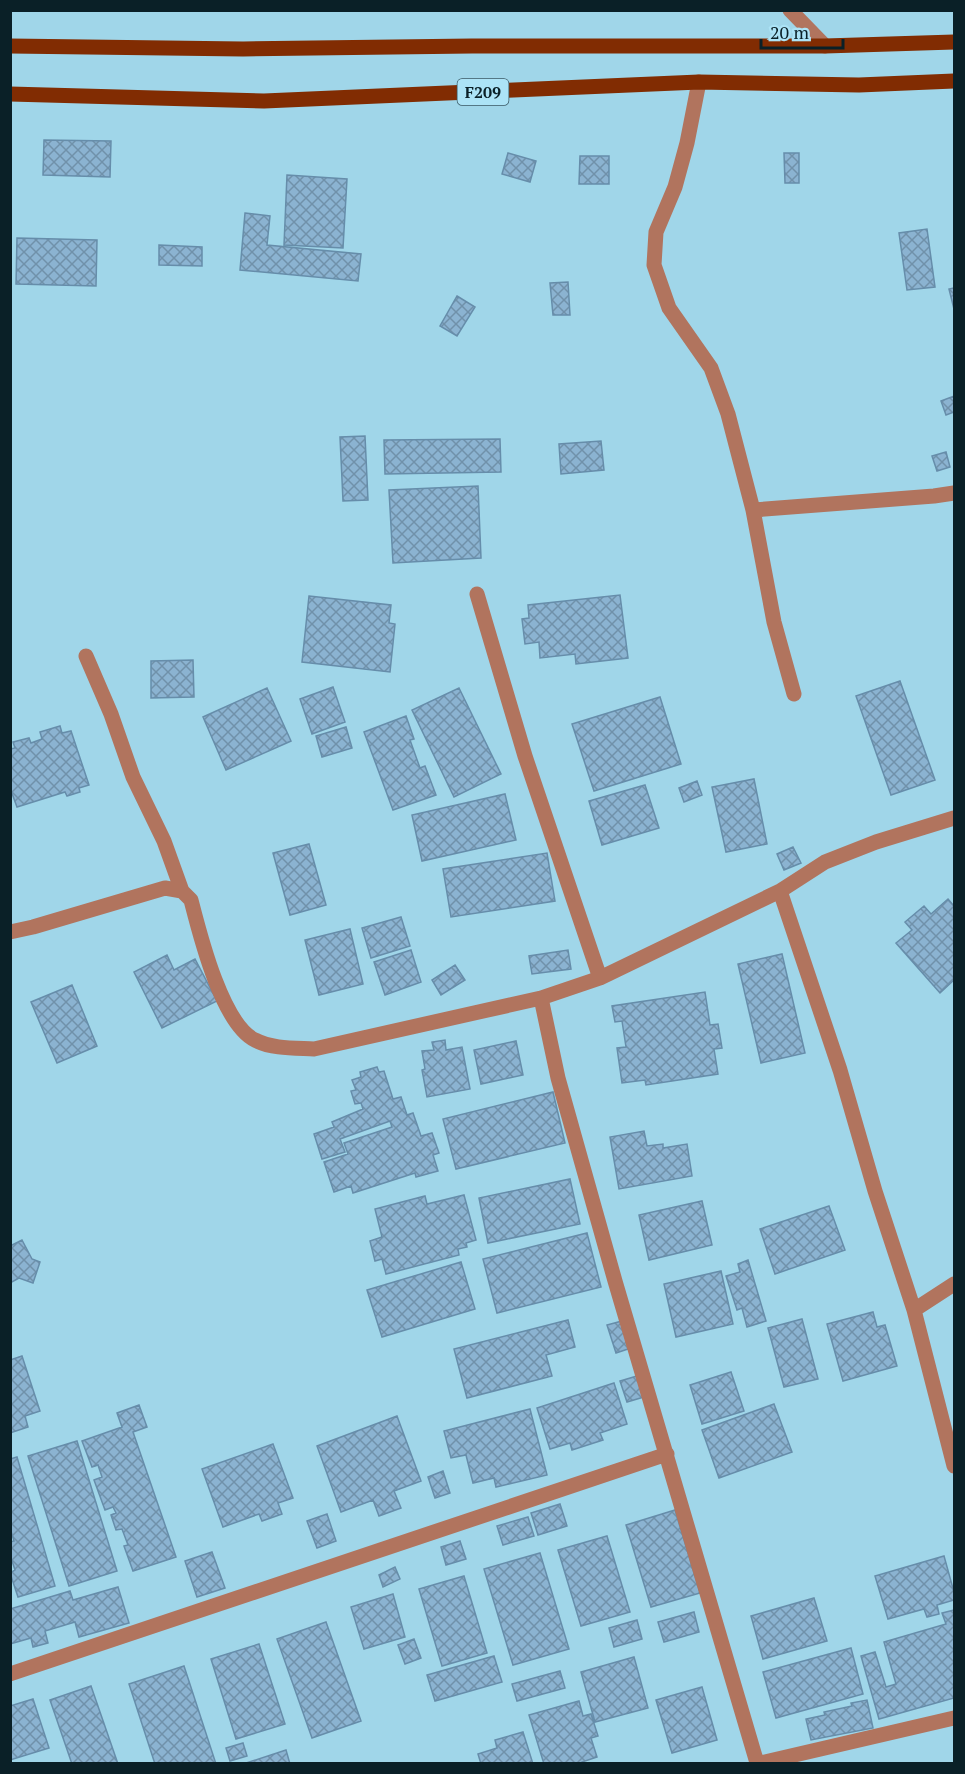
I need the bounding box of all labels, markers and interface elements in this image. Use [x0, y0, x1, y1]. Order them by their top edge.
scale bar [761, 12, 844, 50]
text: 20 m [770, 20, 810, 44]
road number: F209 [458, 79, 508, 105]

